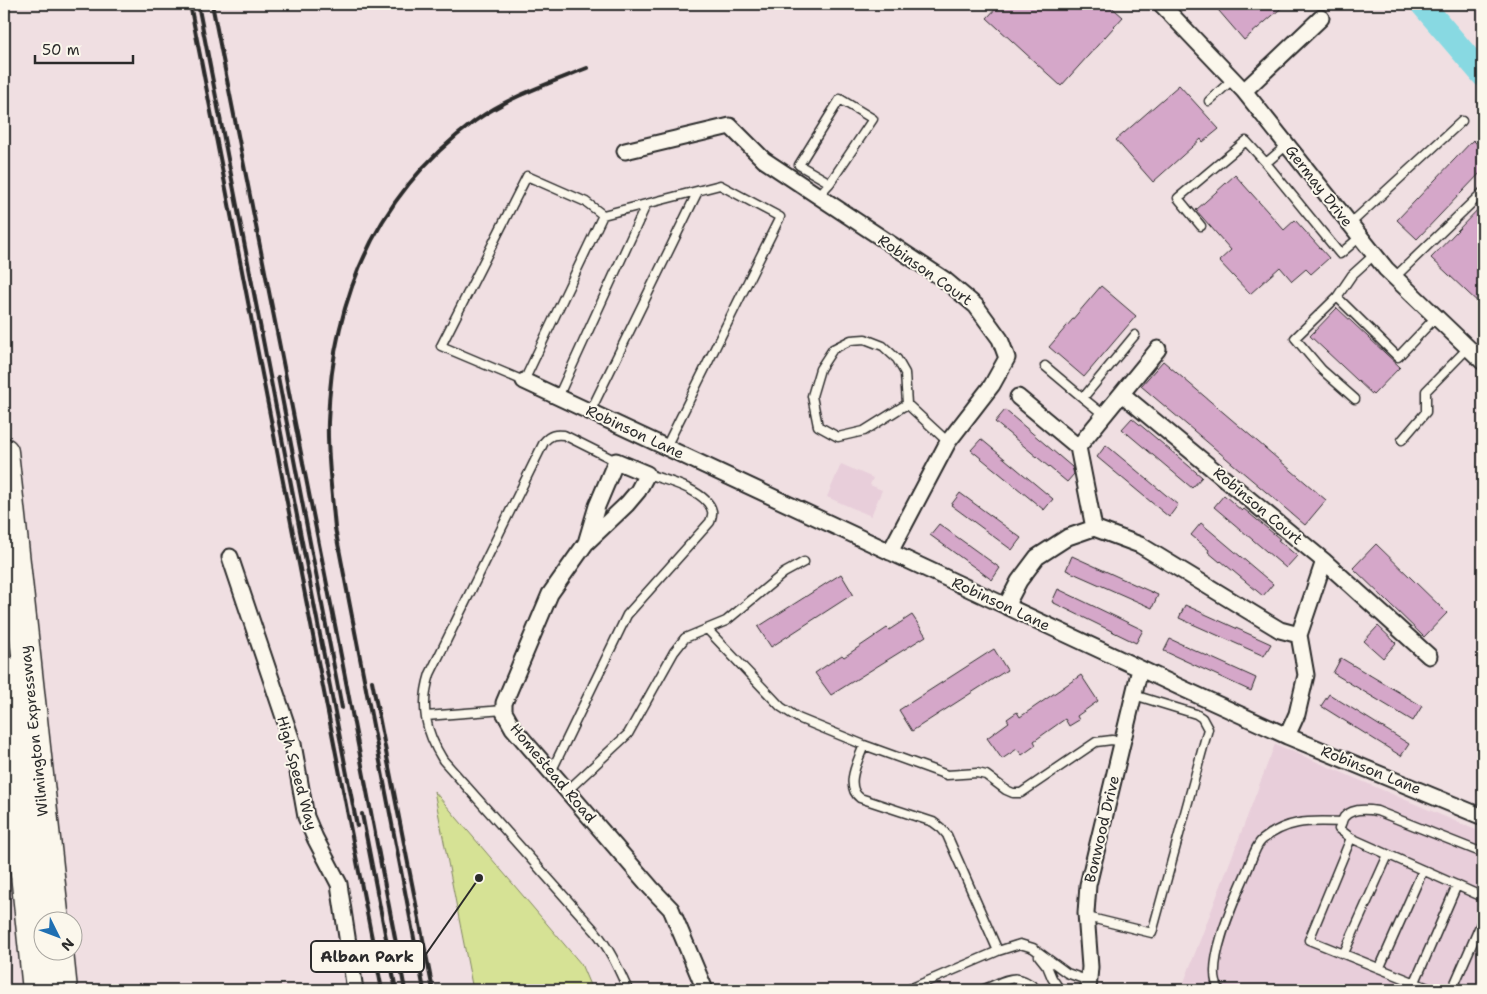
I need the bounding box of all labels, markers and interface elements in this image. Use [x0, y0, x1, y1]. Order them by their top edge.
scale bar [35, 32, 132, 64]
text: 50 m [42, 40, 80, 60]
street label: Germay Drive [1281, 141, 1357, 231]
street label: Robinson Court [874, 230, 976, 310]
street label: Robinson Lane [583, 400, 687, 464]
street label: Robinson Court [1209, 463, 1307, 549]
street label: Robinson Lane [949, 572, 1053, 636]
street label: Wilmington Expressway [15, 644, 53, 818]
street label: High Speed Way [272, 714, 322, 832]
street label: Homestead Road [505, 719, 601, 827]
street label: Robinson Lane [1318, 741, 1424, 799]
street label: Bonwood Drive [1080, 773, 1124, 885]
north arrow [32, 912, 82, 962]
text: N [57, 935, 78, 955]
callout: Alban Park [311, 941, 424, 972]
text: Alban Park [320, 946, 414, 967]

